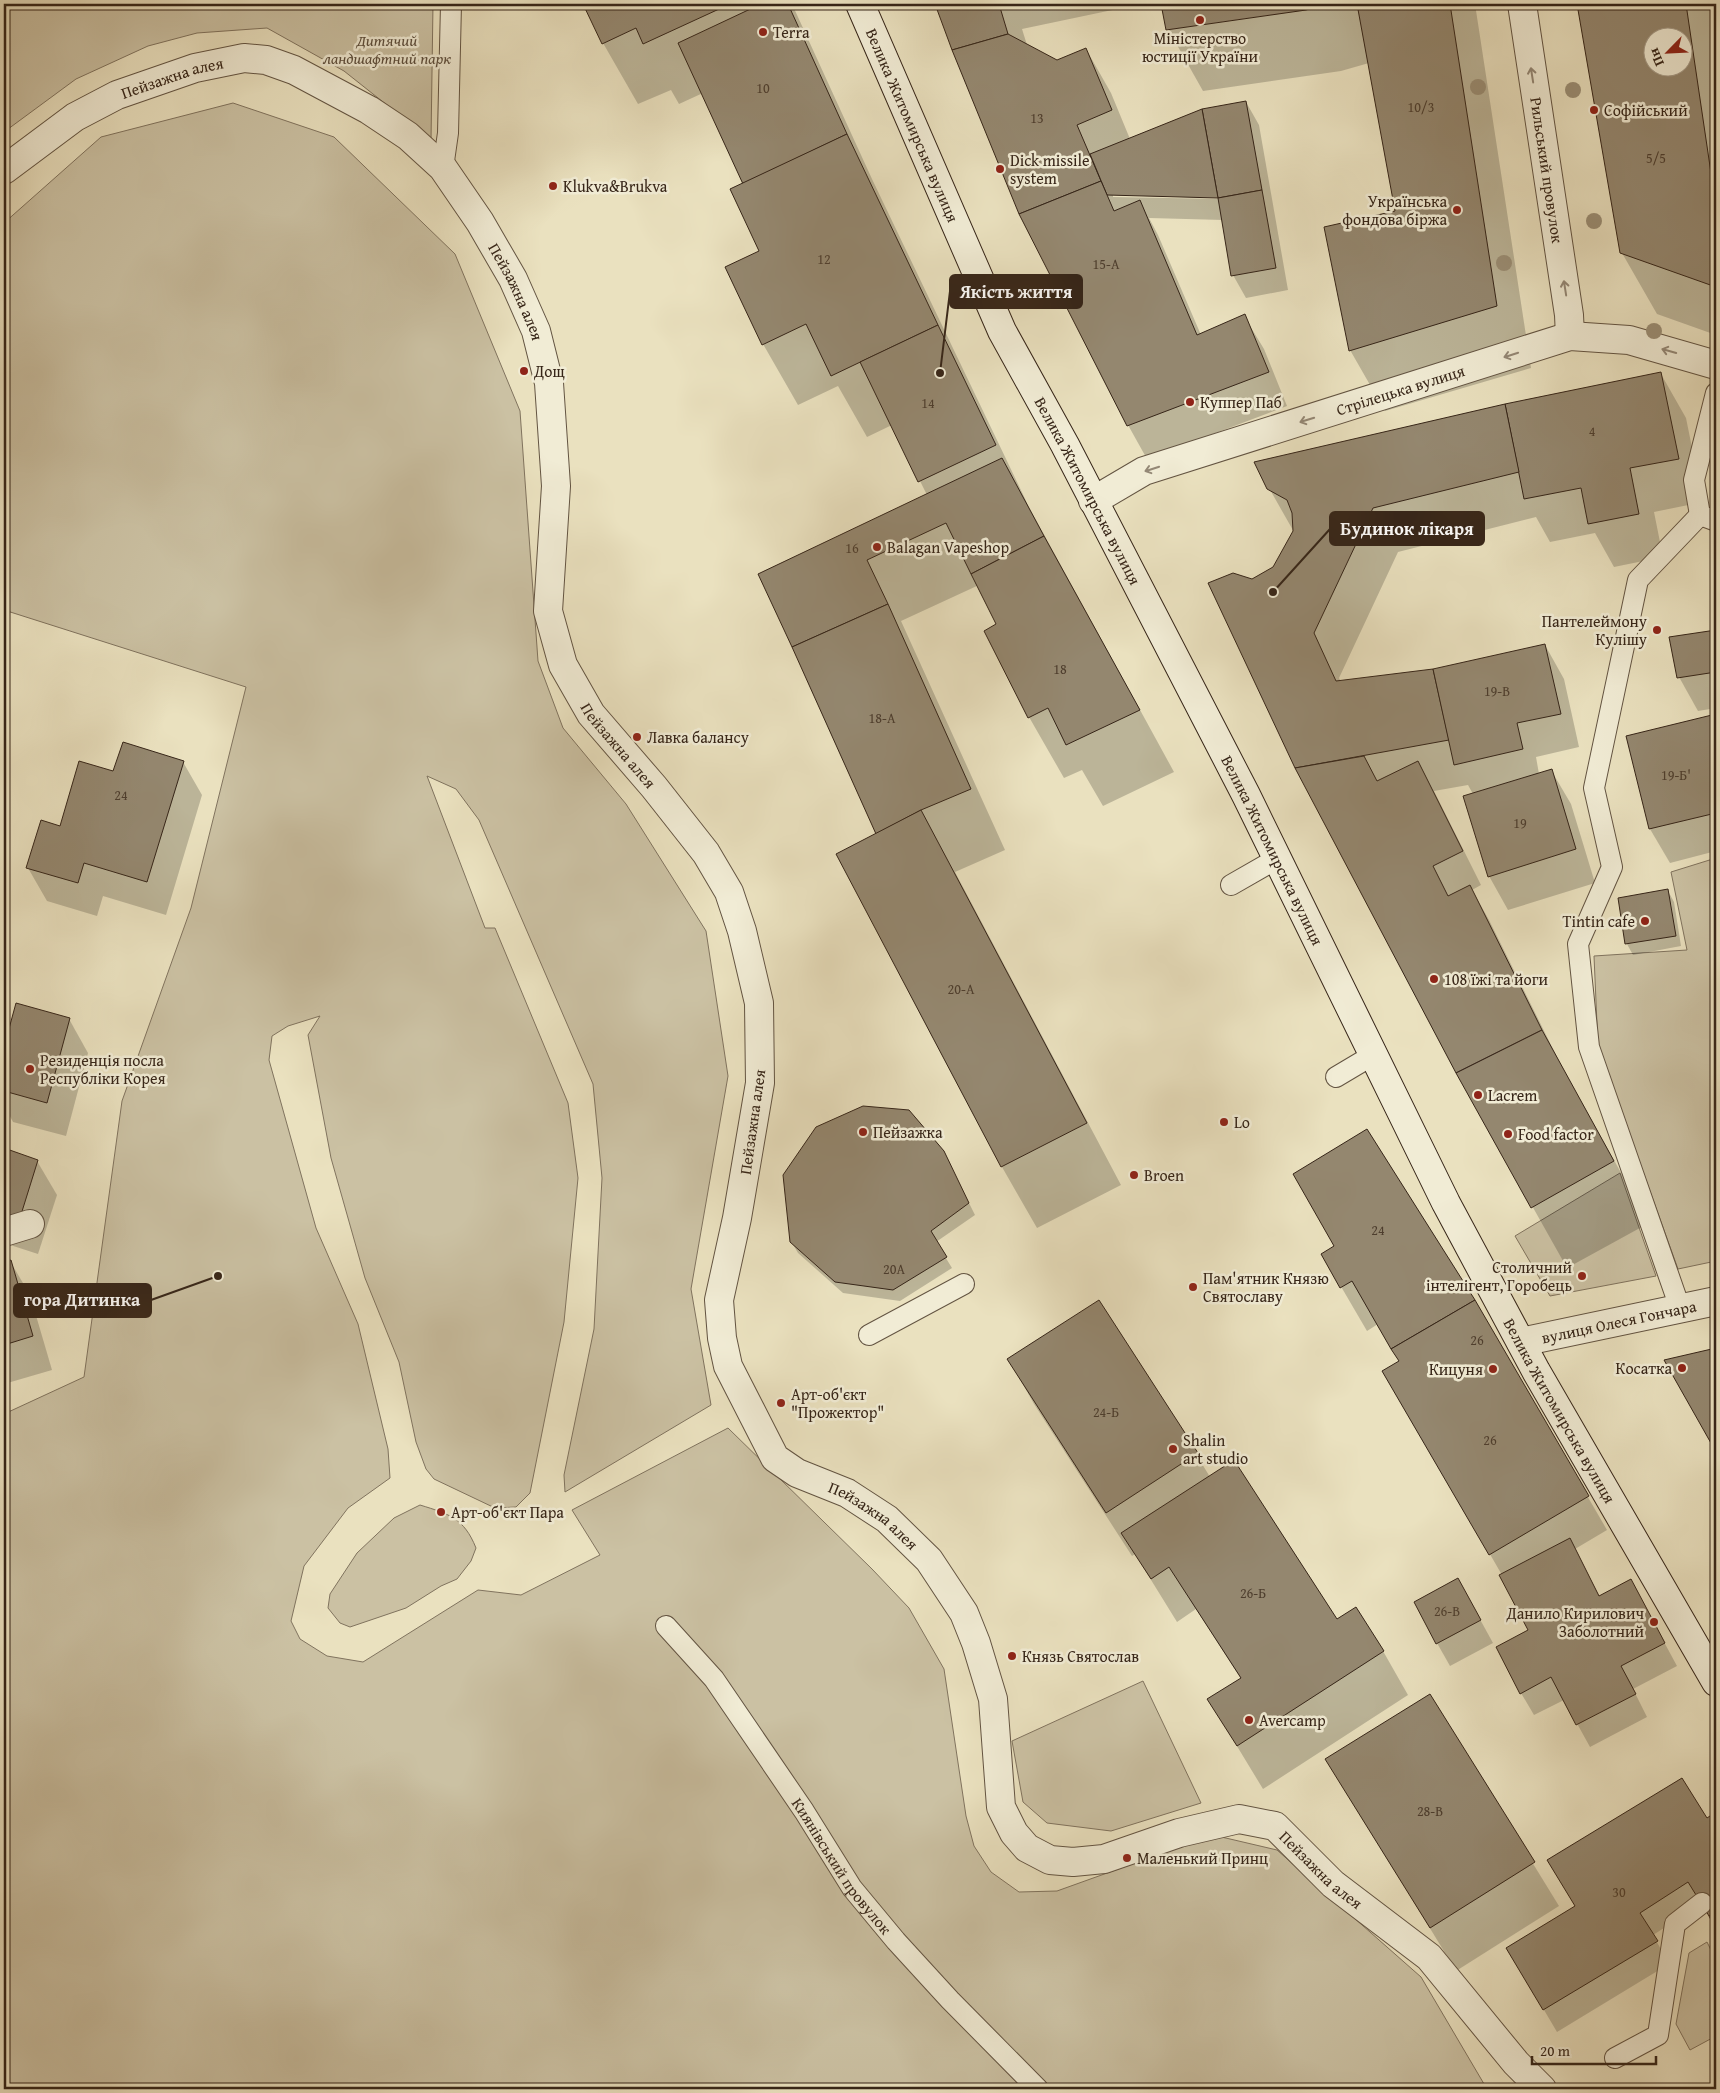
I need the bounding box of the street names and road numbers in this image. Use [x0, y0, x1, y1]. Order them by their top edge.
street label: Велика Житомирська вулиця [860, 24, 965, 226]
street label: Пейзажна алея [118, 51, 225, 105]
street label: Рильський провулок [1524, 96, 1570, 245]
street label: Пейзажна алея [483, 238, 550, 343]
street label: Стрілецька вулиця [1333, 358, 1468, 421]
street label: Велика Житомирська вулиця [1029, 392, 1147, 589]
street label: Пейзажна алея [575, 698, 662, 793]
street label: Велика Житомирська вулиця [1215, 751, 1330, 949]
street label: Пейзажна алея [733, 1068, 771, 1176]
street label: вулиця Олеся Гончара [1539, 1293, 1699, 1349]
street label: Велика Житомирська вулиця [1498, 1314, 1622, 1508]
street label: Пейзажна алея [825, 1475, 924, 1555]
street label: Киянівський провулок [786, 1793, 898, 1940]
street label: Пейзажна алея [1274, 1825, 1368, 1914]

